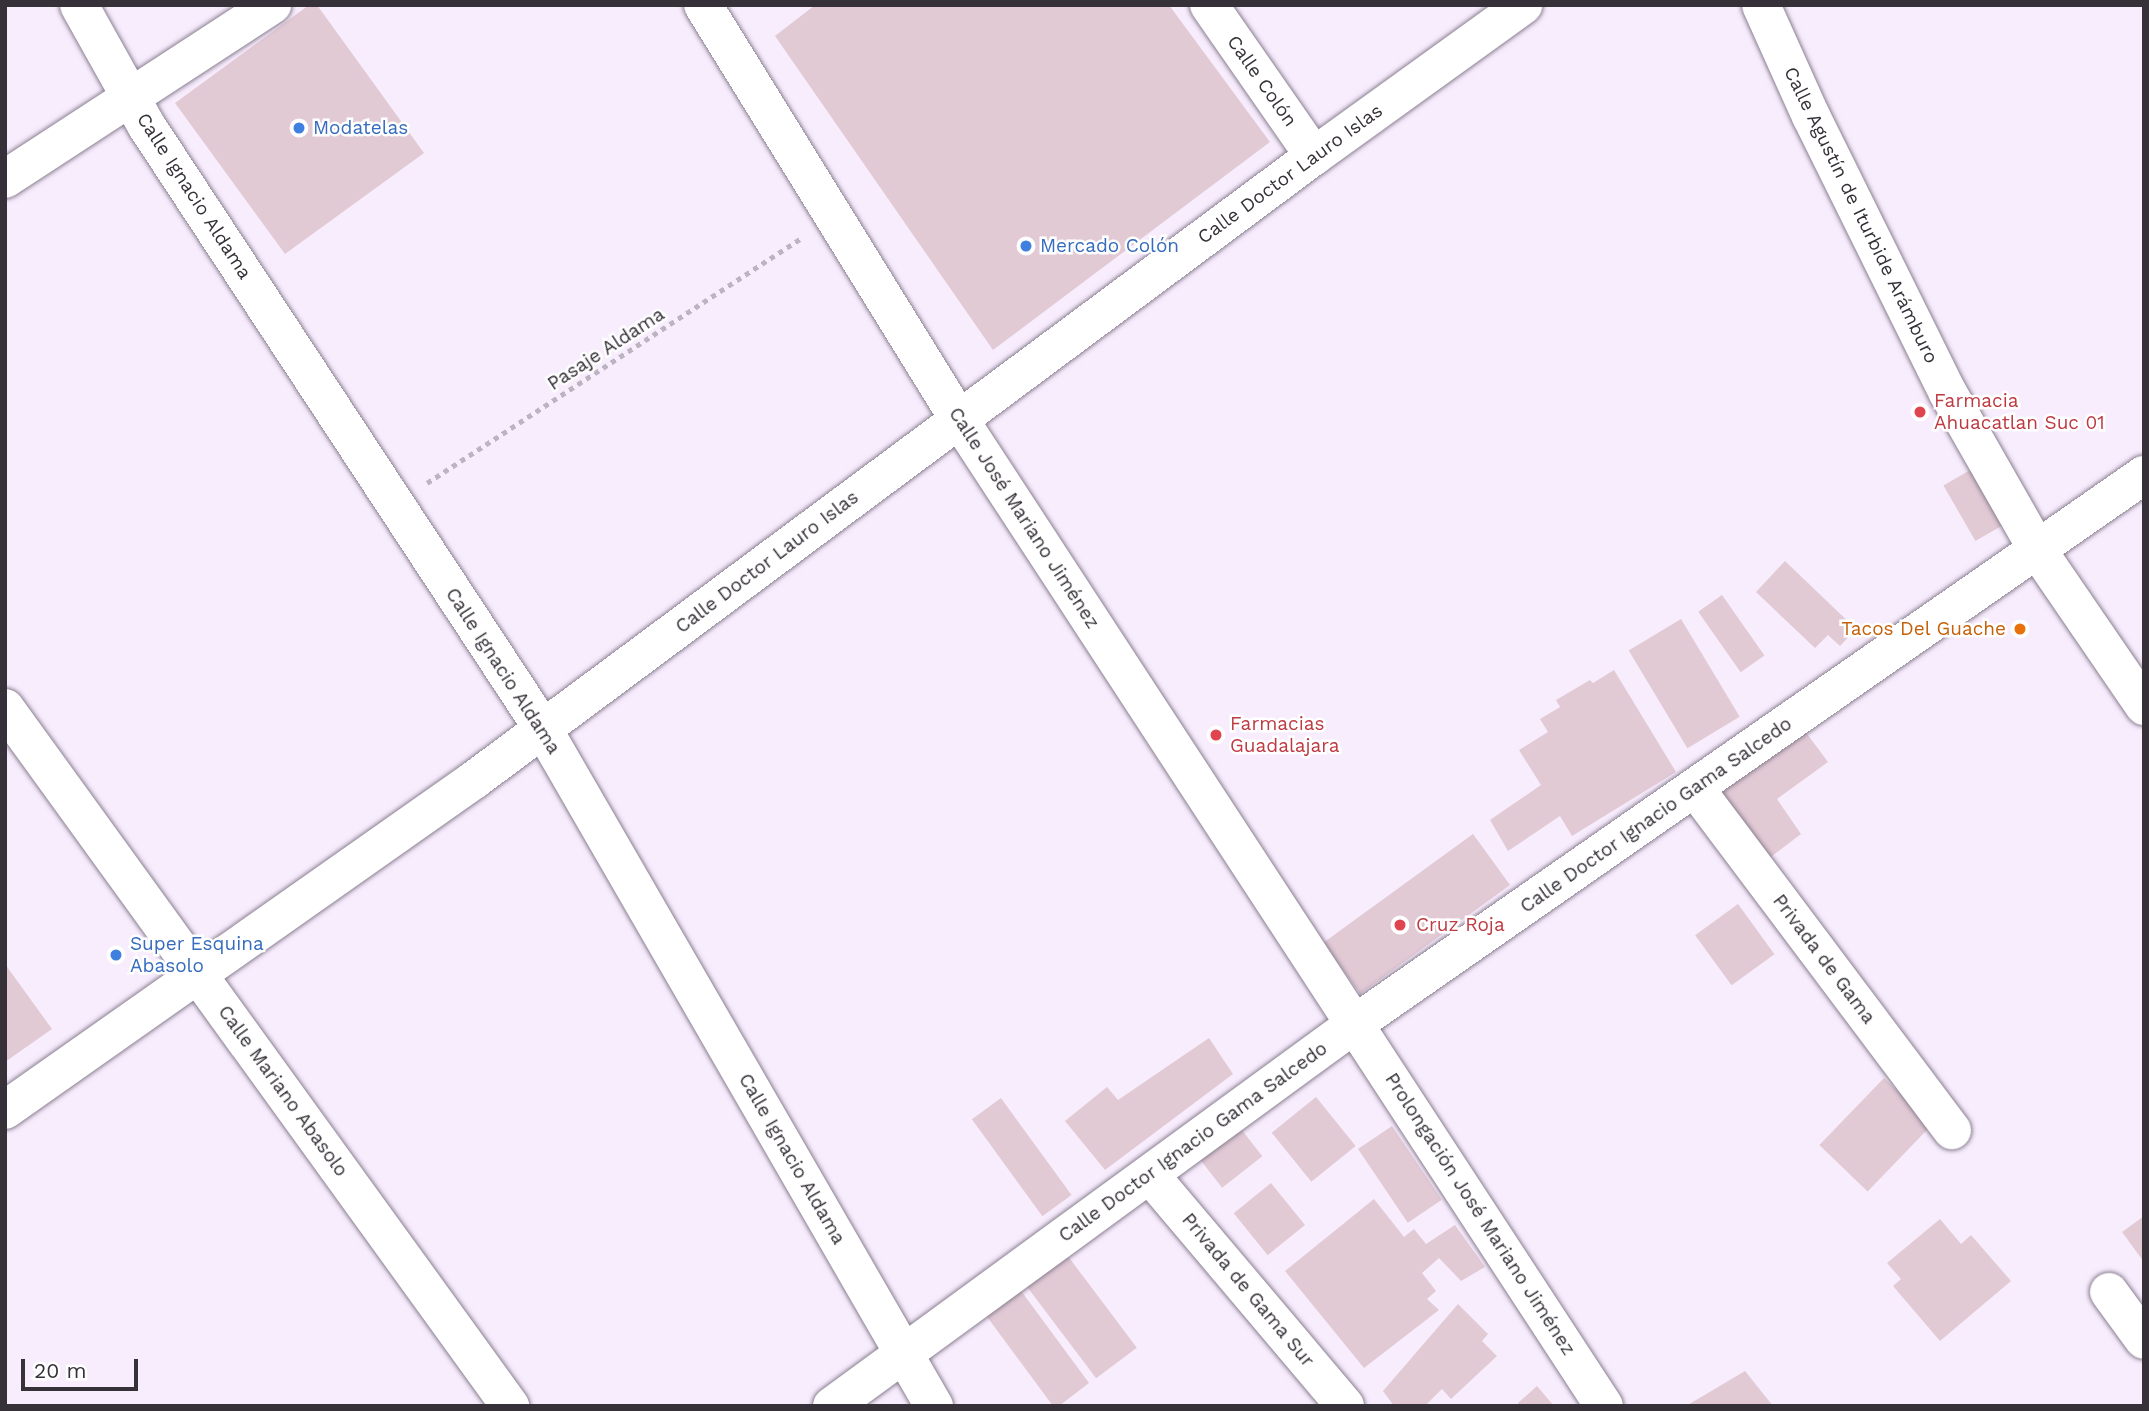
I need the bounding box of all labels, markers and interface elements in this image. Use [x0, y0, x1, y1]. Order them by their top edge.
street label: Calle Colón [1222, 31, 1302, 131]
street label: Calle Agustín de Iturbide Arámburo [1779, 62, 1943, 368]
street label: Calle Doctor Lauro Islas [1193, 99, 1387, 249]
street label: Calle Ignacio Aldama [132, 108, 256, 284]
place label: Modatelas [313, 117, 408, 139]
marker: Modatelas [291, 120, 307, 136]
place label: Mercado Colón [1040, 235, 1179, 257]
marker: Mercado Colón [1018, 238, 1034, 254]
street label: Pasaje Aldama [543, 303, 669, 395]
place label: Farmacia Ahuacatlan Suc 01 [1934, 390, 2105, 434]
street label: Calle José Mariano Jiménez [944, 403, 1104, 633]
marker: Farmacia Ahuacatlan Suc 01 [1912, 404, 1928, 420]
street label: Calle Doctor Lauro Islas [671, 486, 863, 638]
street label: Calle Ignacio Aldama [441, 583, 565, 759]
place label: Tacos Del Guache [1841, 618, 2006, 640]
marker: Tacos Del Guache [2012, 621, 2028, 637]
street label: Calle Doctor Ignacio Gama Salcedo [1515, 712, 1797, 918]
place label: Farmacias Guadalajara [1230, 713, 1340, 757]
marker: Farmacias Guadalajara [1208, 727, 1224, 743]
street label: Privada de Gama [1768, 890, 1880, 1028]
place label: Cruz Roja [1416, 914, 1505, 936]
marker: Cruz Roja [1390, 915, 1410, 935]
place label: Super Esquina Abasolo [130, 933, 264, 977]
marker: Super Esquina Abasolo [108, 947, 124, 963]
street label: Calle Mariano Abasolo [213, 1001, 353, 1181]
street label: Calle Doctor Ignacio Gama Salcedo [1054, 1037, 1332, 1247]
street label: Prolongación José Mariano Jiménez [1380, 1068, 1580, 1360]
street label: Calle Ignacio Aldama [734, 1069, 850, 1249]
street label: Privada de Gama Sur [1177, 1208, 1319, 1372]
scale bar [24, 1344, 142, 1388]
text: 20 m [34, 1358, 86, 1383]

